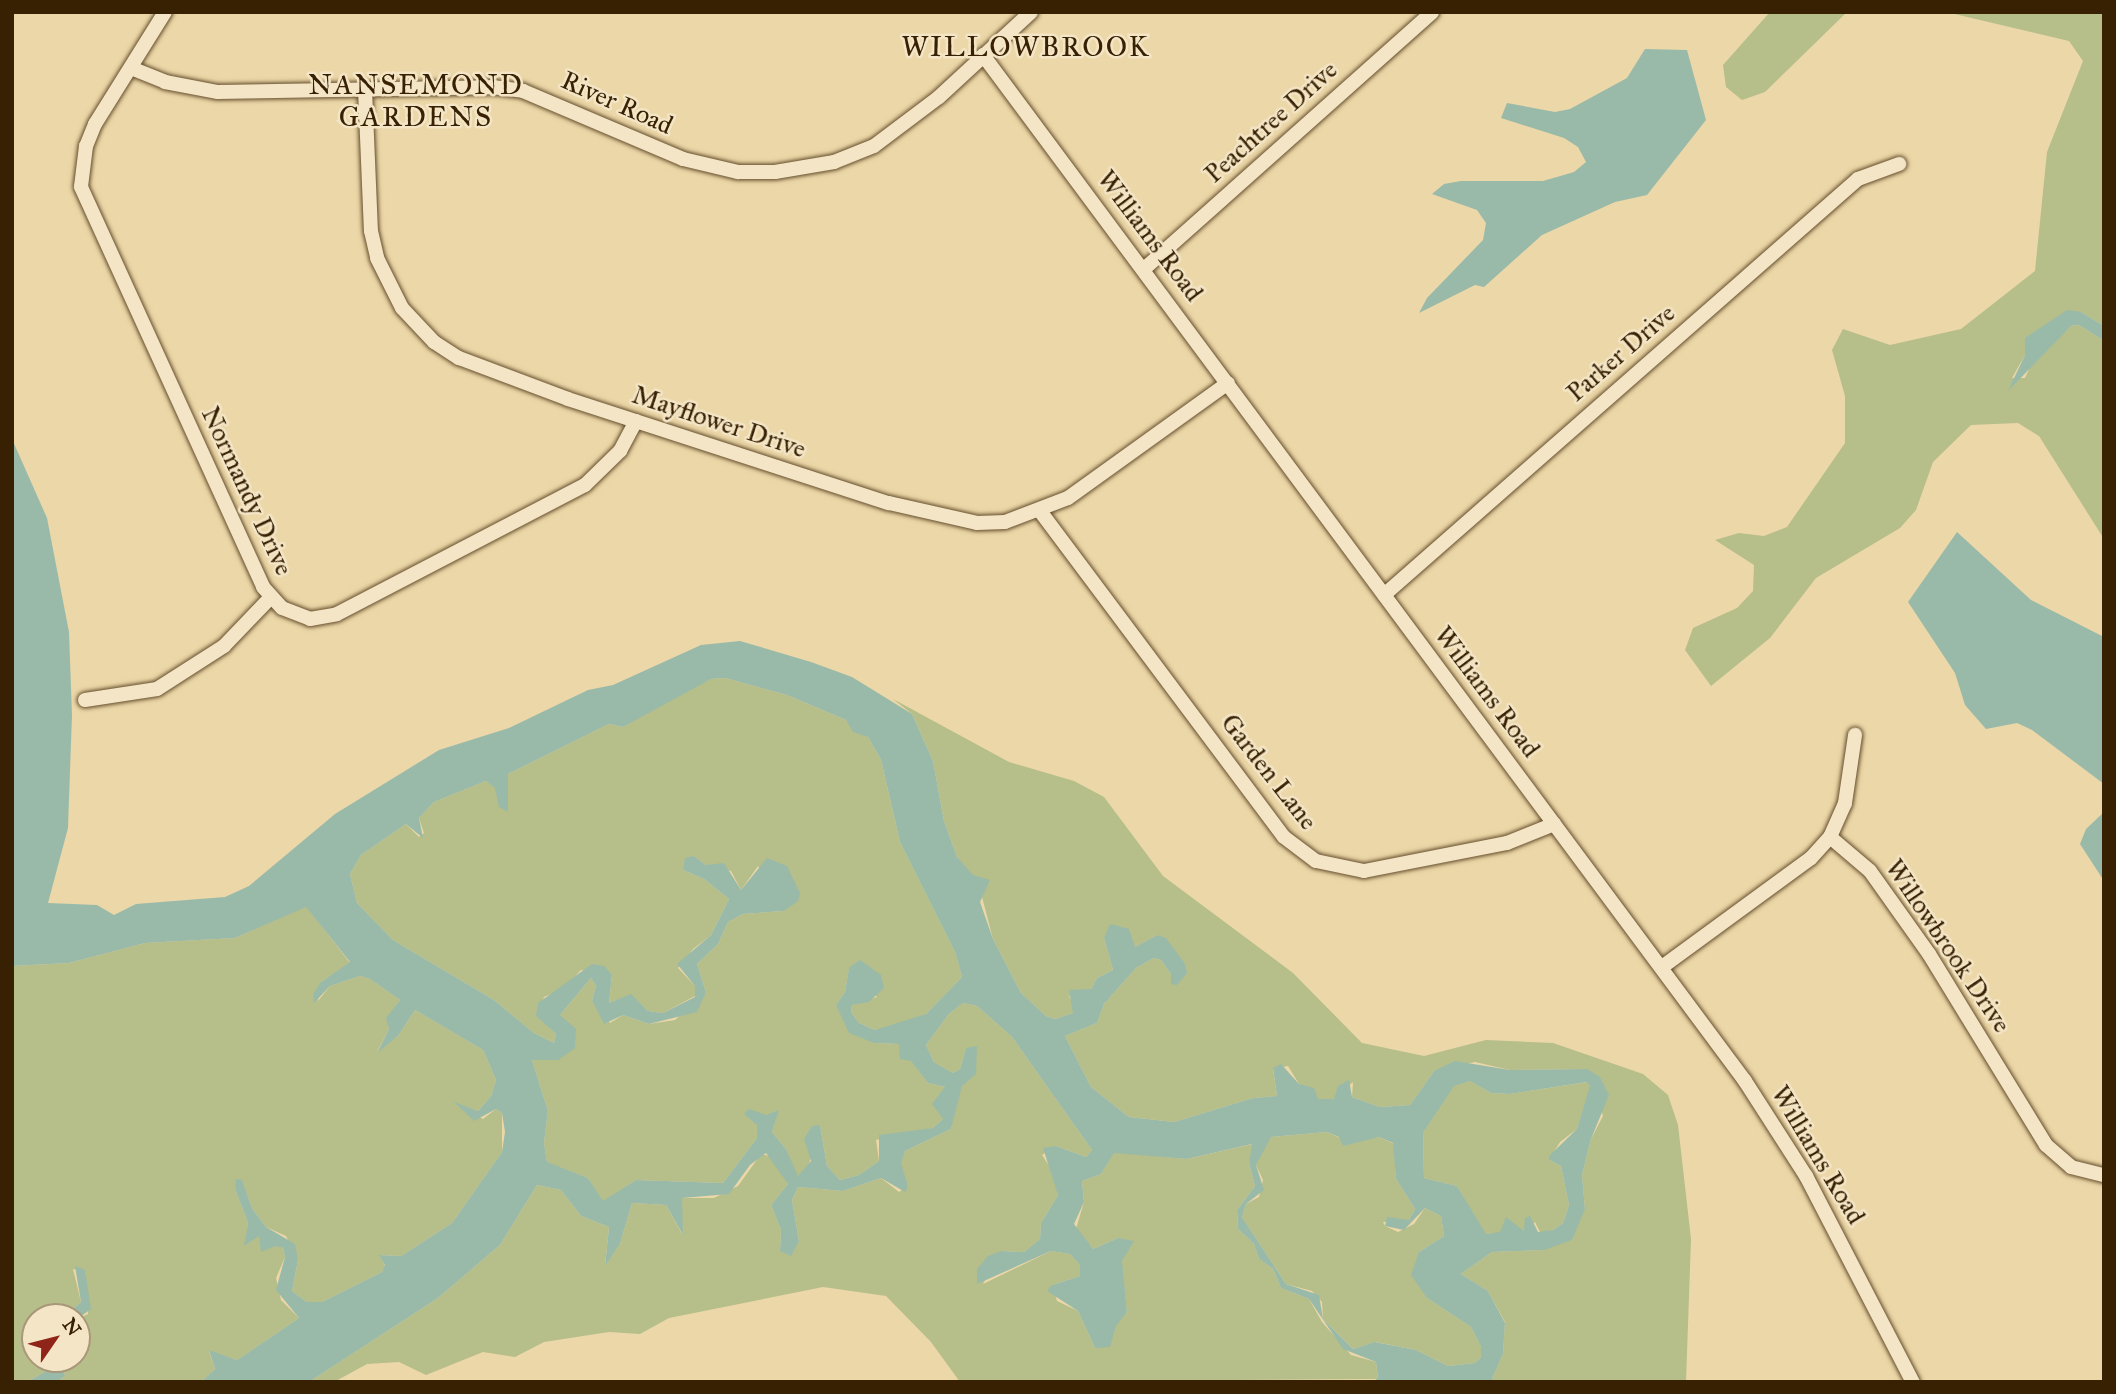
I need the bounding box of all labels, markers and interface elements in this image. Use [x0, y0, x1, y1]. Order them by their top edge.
district label: WILLOWBROOK [903, 30, 1149, 64]
street label: Peachtree Drive [1198, 54, 1344, 190]
street label: River Road [556, 65, 678, 141]
district label: NANSEMOND GARDENS [309, 68, 523, 134]
street label: Williams Road [1090, 164, 1210, 308]
street label: Parker Drive [1561, 298, 1681, 408]
street label: Mayflower Drive [628, 379, 810, 465]
street label: Normandy Drive [194, 402, 300, 580]
street label: Williams Road [1427, 620, 1547, 764]
street label: Garden Lane [1214, 708, 1324, 836]
street label: Willowbrook Drive [1878, 853, 2018, 1039]
street label: Williams Road [1764, 1080, 1872, 1230]
north arrow [21, 1303, 91, 1373]
text: N [58, 1314, 86, 1340]

